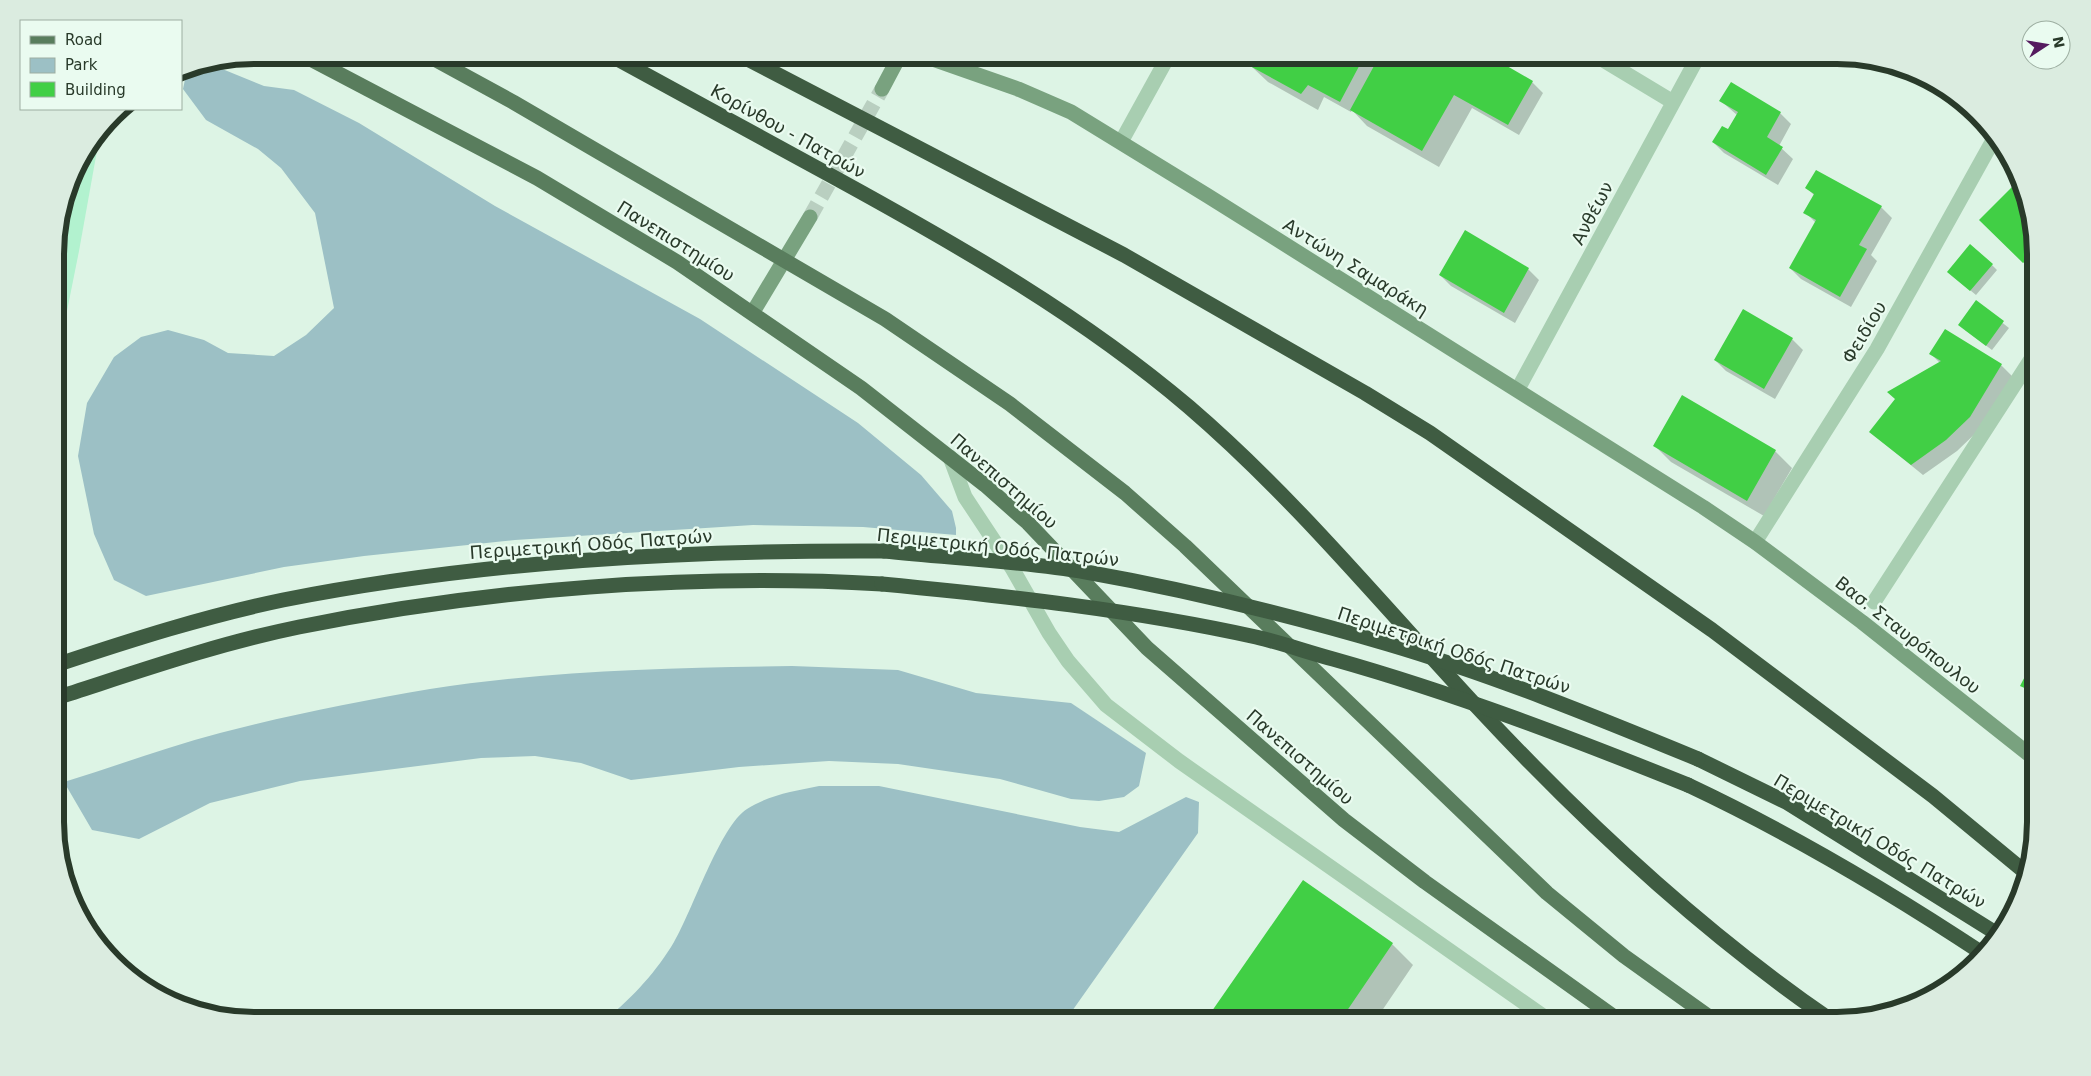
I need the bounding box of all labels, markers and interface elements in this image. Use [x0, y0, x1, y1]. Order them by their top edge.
legend [20, 20, 182, 110]
north arrow [2021, 20, 2071, 70]
text: Road [65, 31, 103, 49]
text: N [2050, 35, 2068, 50]
text: Park [65, 56, 98, 74]
street label: Κορίνθου - Πατρών [707, 80, 869, 182]
text: Building [65, 81, 126, 99]
street label: Ανθέων [1567, 178, 1617, 248]
street label: Πανεπιστημίου [613, 196, 739, 286]
street label: Αντώνη Σαμαράκη [1279, 214, 1433, 320]
street label: Φειδίου [1837, 297, 1891, 367]
street label: Πανεπιστημίου [946, 429, 1062, 533]
street label: Περιμετρική Οδός Πατρών [876, 524, 1120, 570]
street label: Περιμετρική Οδός Πατρών [469, 525, 713, 563]
street label: Βασ. Σταυρόπουλου [1831, 572, 1985, 698]
street label: Περιμετρική Οδός Πατρών [1335, 602, 1573, 698]
street label: Πανεπιστημίου [1242, 705, 1358, 809]
street label: Περιμετρική Οδός Πατρών [1770, 769, 1990, 913]

